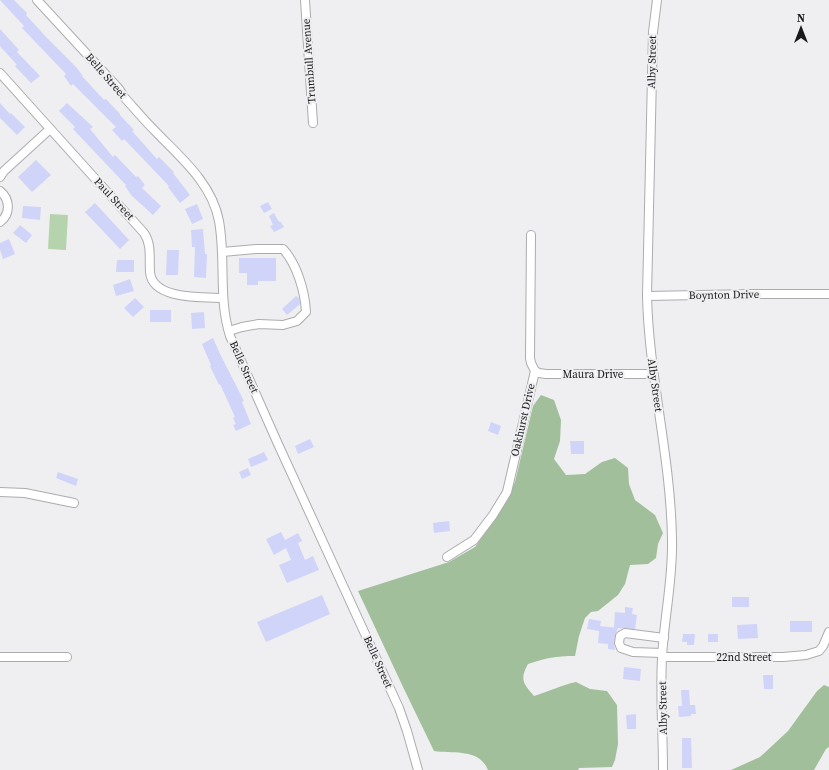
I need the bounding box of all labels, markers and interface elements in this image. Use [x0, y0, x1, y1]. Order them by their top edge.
north arrow [781, 8, 821, 48]
text: N [797, 11, 805, 26]
street label: Trumbull Avenue [299, 18, 319, 104]
street label: Alby Street [644, 35, 660, 89]
street label: Belle Street [82, 50, 130, 102]
street label: Paul Street [91, 175, 138, 224]
street label: Boynton Drive [689, 287, 760, 303]
street label: Belle Street [226, 339, 262, 396]
street label: Alby Street [644, 357, 666, 413]
street label: Maura Drive [563, 367, 624, 382]
street label: Oakhurst Drive [507, 382, 539, 458]
street label: Belle Street [360, 634, 396, 691]
street label: 22nd Street [717, 650, 772, 665]
street label: Alby Street [655, 681, 671, 735]

